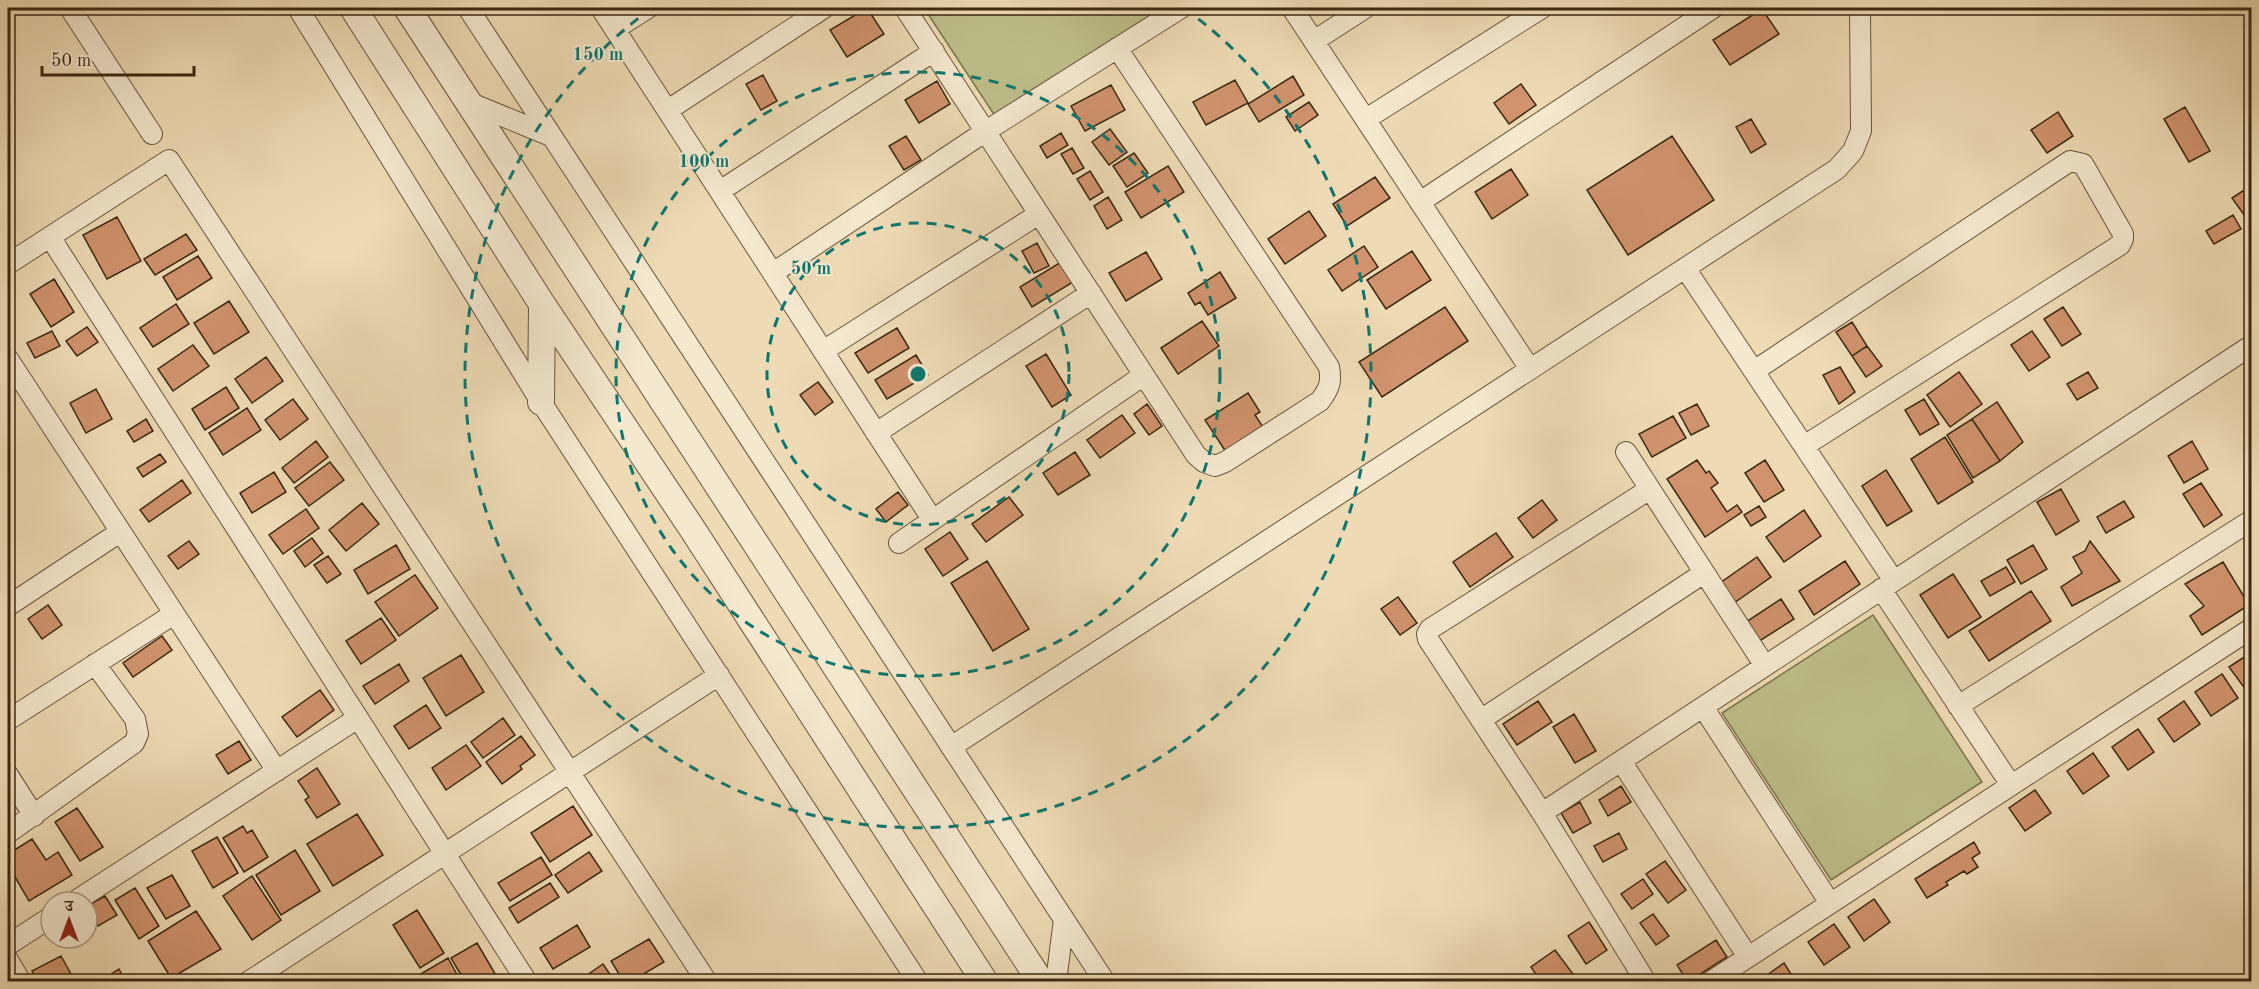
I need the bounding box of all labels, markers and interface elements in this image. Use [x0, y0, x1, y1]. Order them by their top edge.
scale bar [42, 39, 194, 77]
text: 150 m [573, 46, 623, 64]
text: 50 m [51, 52, 91, 70]
text: 100 m [679, 153, 729, 171]
text: 50 m [791, 260, 831, 278]
centre of rings [908, 364, 928, 384]
north arrow [39, 890, 99, 950]
text: उ [64, 899, 75, 915]

